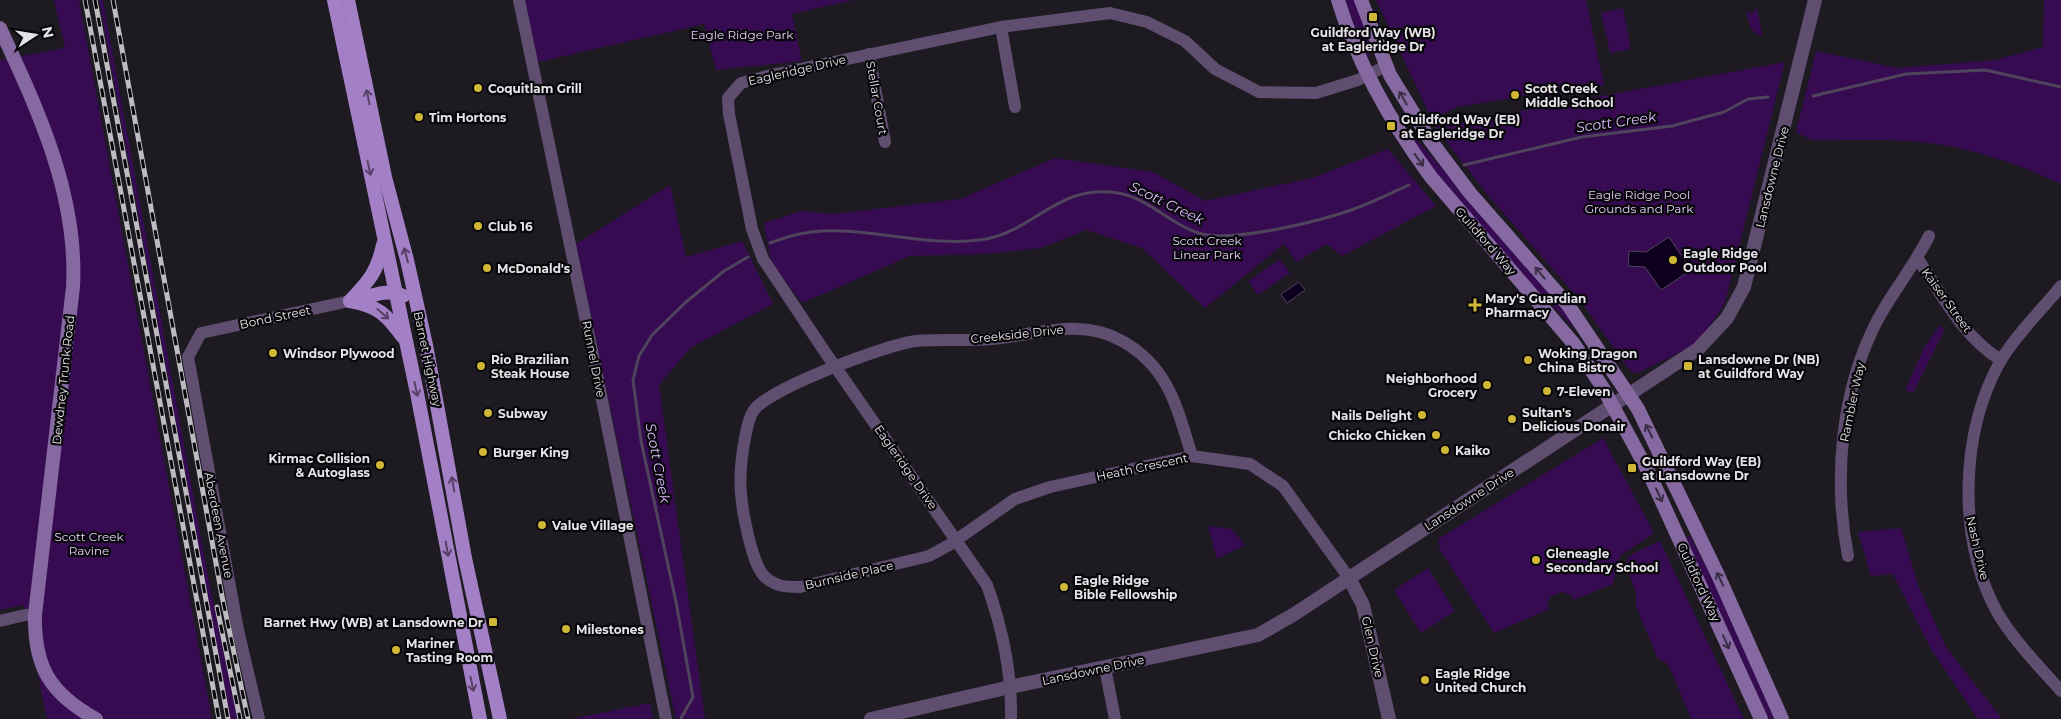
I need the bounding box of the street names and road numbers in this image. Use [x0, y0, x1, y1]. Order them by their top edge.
street label: Eagleridge Drive [747, 51, 847, 89]
street label: Stellar Court [863, 60, 891, 136]
street label: Lansdowne Drive [1752, 125, 1792, 229]
street label: Guildford Way [1452, 204, 1520, 279]
street label: Kaiser Street [1919, 265, 1975, 335]
street label: Bond Street [238, 302, 312, 332]
street label: Barnet Highway [411, 310, 446, 409]
street label: Dewdney Trunk Road [49, 315, 77, 445]
street label: Runnel Drive [579, 319, 609, 399]
street label: Creekside Drive [970, 322, 1064, 346]
street label: Rambler Way [1836, 360, 1868, 443]
street label: Eagleridge Drive [871, 422, 941, 512]
street label: Heath Crescent [1095, 450, 1189, 484]
street label: Lansdowne Drive [1421, 464, 1517, 534]
street label: Aberdeen Avenue [201, 471, 237, 579]
street label: Nash Drive [1963, 514, 1993, 582]
street label: Guildford Way [1674, 540, 1724, 624]
street label: Burnside Place [803, 558, 895, 592]
street label: Glen Drive [1359, 615, 1387, 679]
street label: Lansdowne Drive [1041, 652, 1145, 688]

